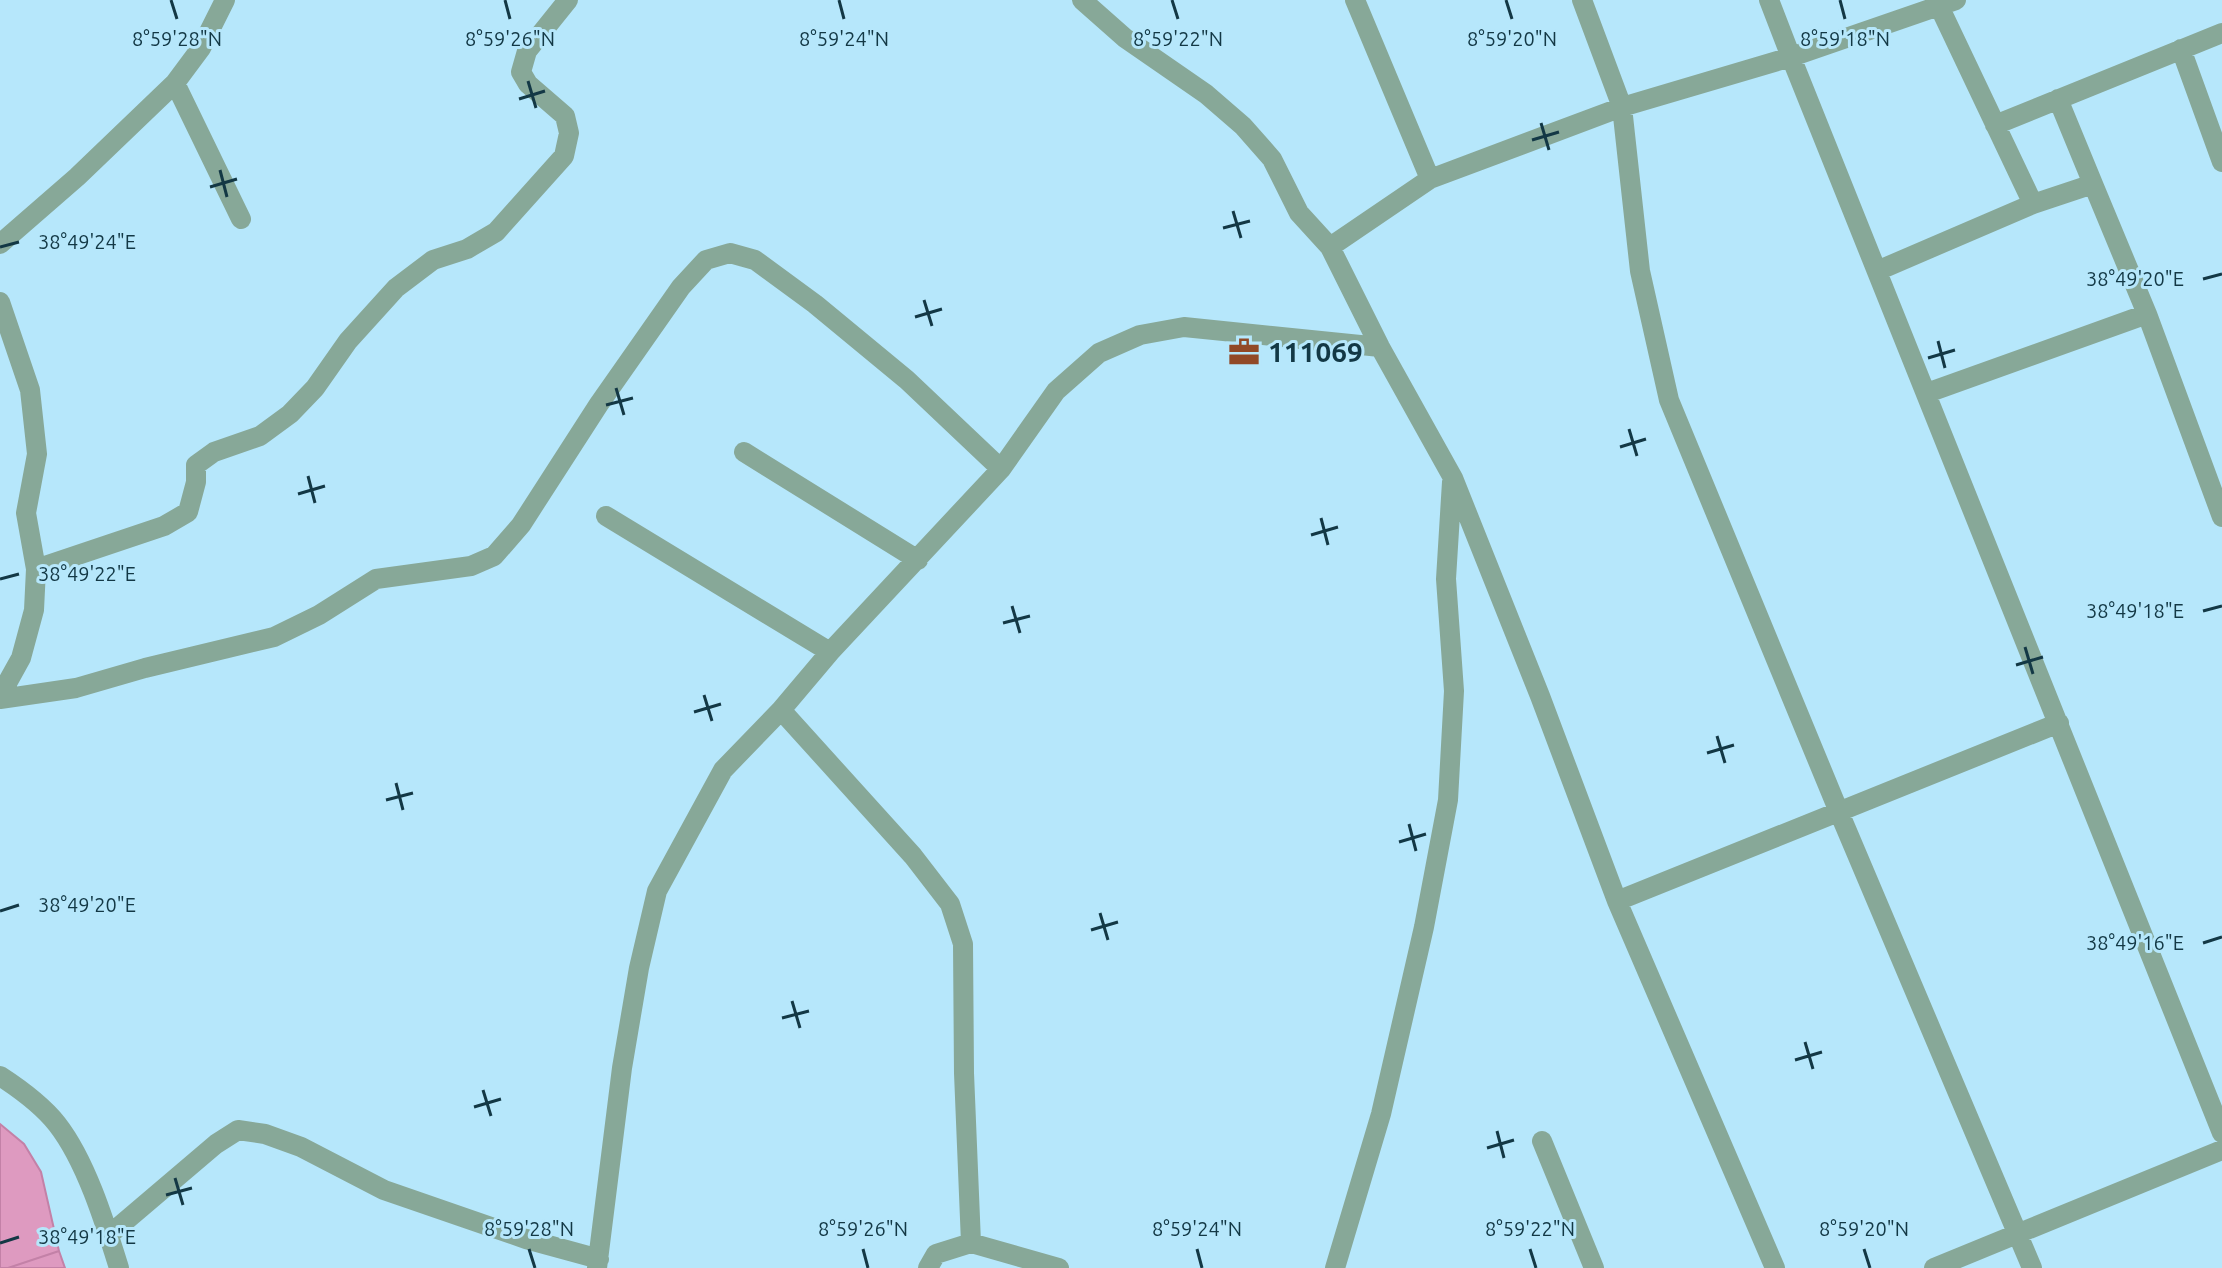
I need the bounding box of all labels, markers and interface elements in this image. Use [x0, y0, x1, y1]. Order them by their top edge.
text: 8°59'28"N [132, 27, 222, 50]
text: 8°59'26"N [465, 27, 555, 50]
text: 8°59'24"N [799, 27, 889, 50]
text: 8°59'22"N [1133, 27, 1223, 50]
text: 8°59'20"N [1467, 27, 1557, 50]
text: 8°59'18"N [1800, 27, 1890, 50]
text: 38°49'24"E [38, 230, 136, 253]
text: 38°49'20"E [2086, 267, 2184, 290]
office icon: 111069 [1227, 335, 1261, 369]
place label: 111069 [1268, 336, 1363, 367]
text: 38°49'22"E [38, 562, 136, 585]
text: 38°49'18"E [2086, 599, 2184, 622]
text: 38°49'20"E [38, 893, 136, 916]
text: 38°49'16"E [2086, 931, 2184, 954]
text: 8°59'28"N [484, 1217, 574, 1240]
text: 8°59'26"N [818, 1217, 908, 1240]
text: 8°59'24"N [1152, 1217, 1242, 1240]
text: 8°59'22"N [1485, 1217, 1575, 1240]
text: 8°59'20"N [1819, 1217, 1909, 1240]
text: 38°49'18"E [38, 1225, 136, 1248]

